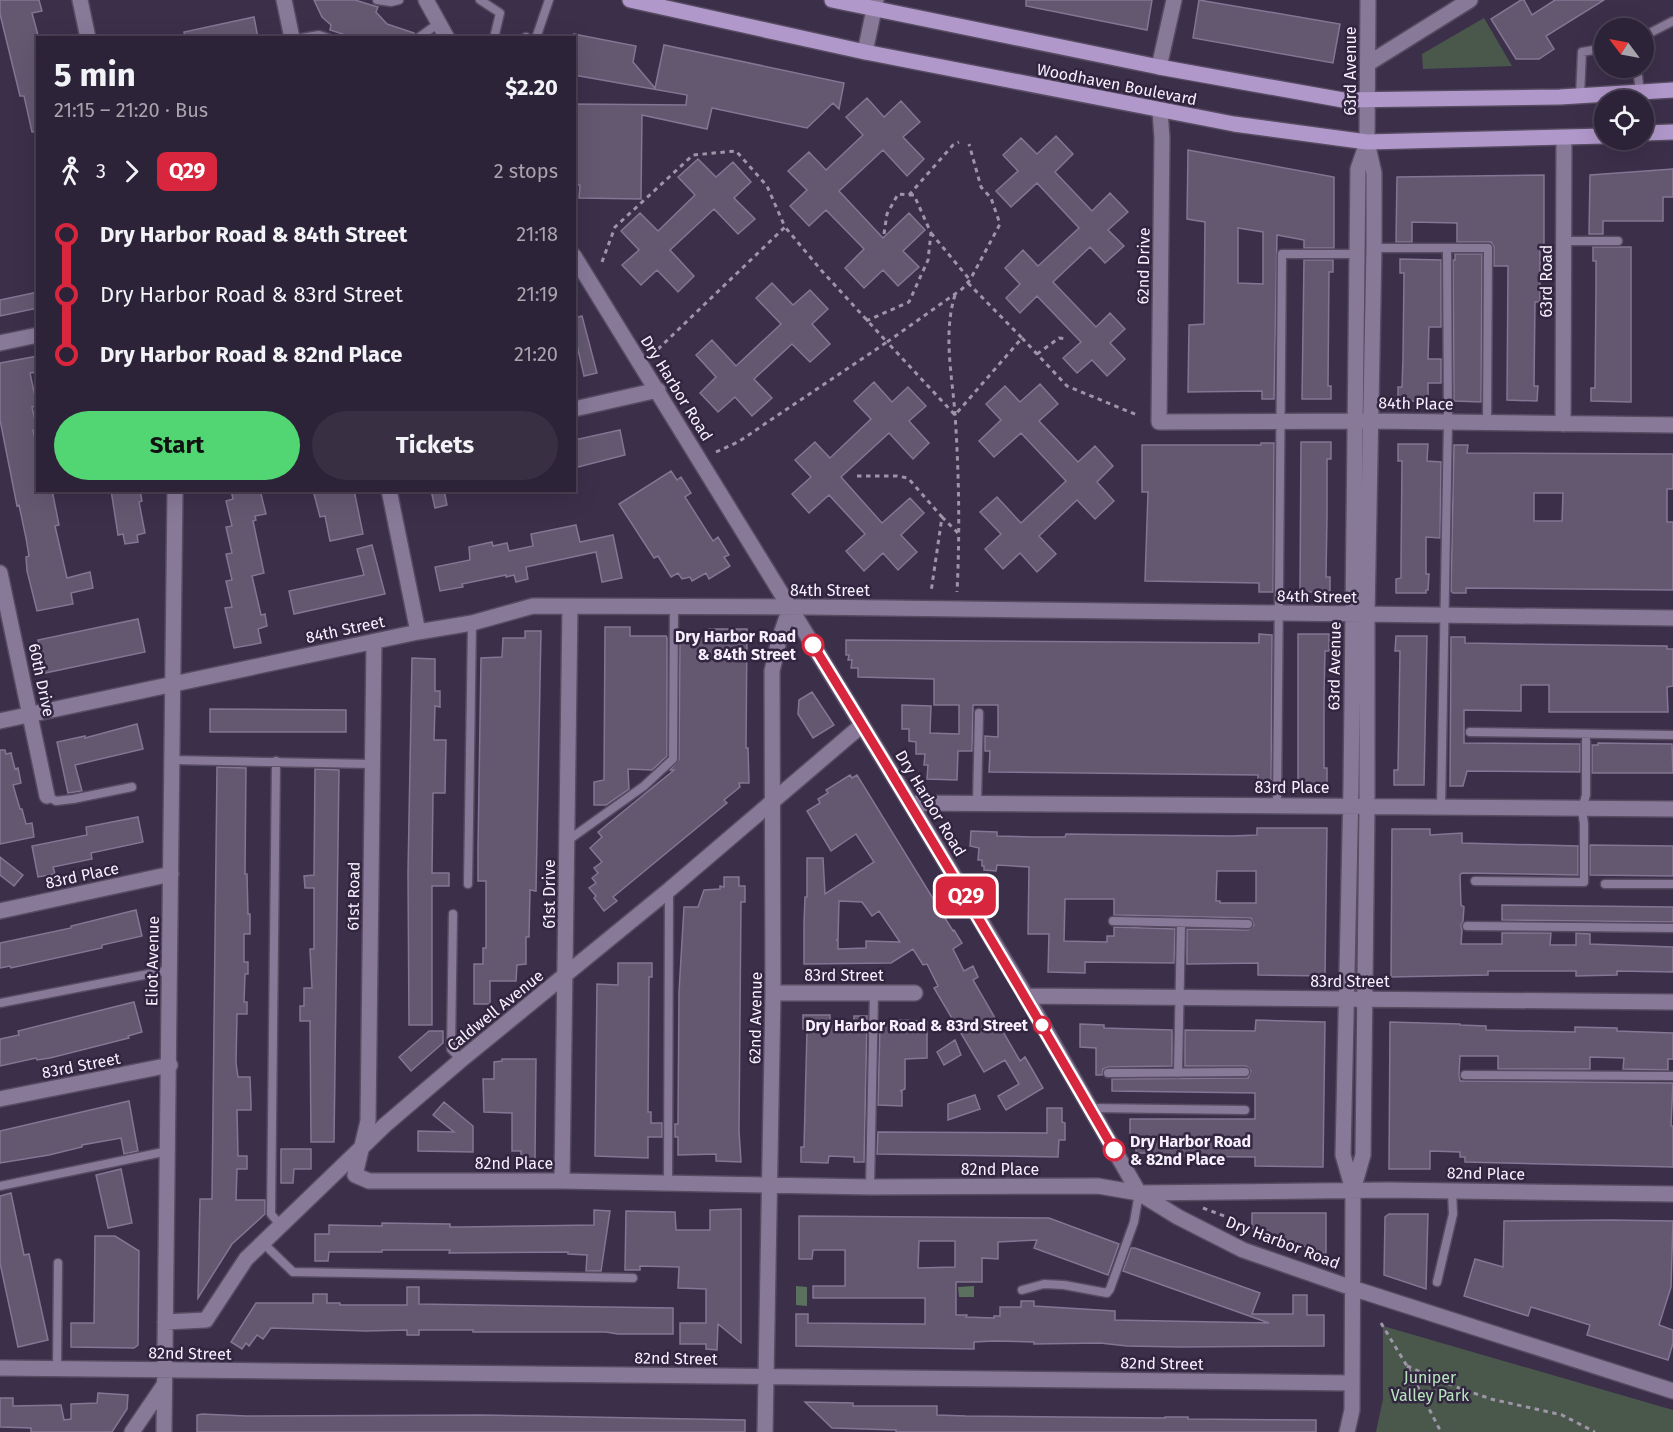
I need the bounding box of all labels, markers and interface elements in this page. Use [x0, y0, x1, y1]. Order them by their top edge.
north arrow [1594, 18, 1654, 78]
map controls [1594, 18, 1654, 150]
street label: 63rd Avenue [1341, 27, 1360, 115]
text: 5 min [54, 55, 136, 95]
street label: Woodhaven Boulevard [1035, 60, 1198, 109]
text: $2.20 [505, 74, 558, 101]
button: locate [1594, 90, 1654, 150]
text: 21:15 – 21:20 · Bus [54, 98, 208, 122]
icon: walk [54, 155, 87, 188]
icon: forward [115, 155, 148, 188]
text: Q29 [169, 158, 205, 184]
text: 3 [96, 159, 106, 183]
text: 2 stops [494, 159, 558, 183]
text: Dry Harbor Road & 84th Street [100, 221, 407, 248]
text: 21:18 [516, 222, 558, 246]
street label: 62nd Drive [1133, 227, 1154, 305]
street label: 63rd Road [1537, 245, 1556, 317]
text: Dry Harbor Road & 83rd Street [100, 281, 403, 308]
text: 21:19 [517, 282, 558, 306]
street label: Dry Harbor Road [637, 332, 717, 444]
text: Dry Harbor Road & 82nd Place [100, 341, 402, 368]
text: 21:20 [514, 342, 558, 366]
street label: 84th Place [1378, 393, 1454, 414]
button: Start [54, 411, 300, 480]
button: Tickets [312, 411, 558, 480]
street label: 84th Street [790, 581, 870, 600]
street label: 84th Street [1277, 586, 1357, 607]
street label: 84th Street [304, 612, 386, 647]
street label: 63rd Avenue [1324, 621, 1345, 711]
place label: Dry Harbor Road & 84th Street [675, 627, 797, 664]
marker: Dry Harbor Road & 84th Street [802, 634, 824, 656]
street label: 60th Drive [24, 642, 59, 718]
street label: Dry Harbor Road [891, 747, 970, 860]
street label: 83rd Place [1255, 778, 1329, 797]
street label: 83rd Place [44, 858, 121, 893]
street label: 61st Drive [540, 859, 559, 929]
street label: 61st Road [343, 861, 364, 931]
line badge: Q29 [932, 876, 1000, 916]
text: Q29 [948, 883, 984, 909]
street label: Eliot Avenue [142, 916, 163, 1006]
street label: Caldwell Avenue [443, 966, 547, 1055]
street label: 83rd Street [804, 966, 884, 985]
street label: 62nd Avenue [745, 972, 766, 1064]
street label: 83rd Street [1310, 972, 1390, 991]
place label: Dry Harbor Road & 83rd Street [805, 1016, 1029, 1035]
marker: Dry Harbor Road & 83rd Street [1033, 1016, 1051, 1034]
street label: 83rd Street [40, 1049, 122, 1082]
place label: Dry Harbor Road & 82nd Place [1130, 1132, 1251, 1169]
marker: Dry Harbor Road & 82nd Place [1103, 1139, 1125, 1161]
street label: 82nd Place [475, 1154, 553, 1173]
street label: 82nd Place [961, 1160, 1039, 1179]
street label: 82nd Place [1447, 1163, 1525, 1184]
street label: Dry Harbor Road [1223, 1212, 1342, 1273]
street label: 82nd Street [148, 1343, 232, 1364]
street label: 82nd Street [634, 1348, 718, 1369]
street label: 82nd Street [1120, 1353, 1204, 1374]
park label: Juniper Valley Park [1391, 1368, 1470, 1405]

